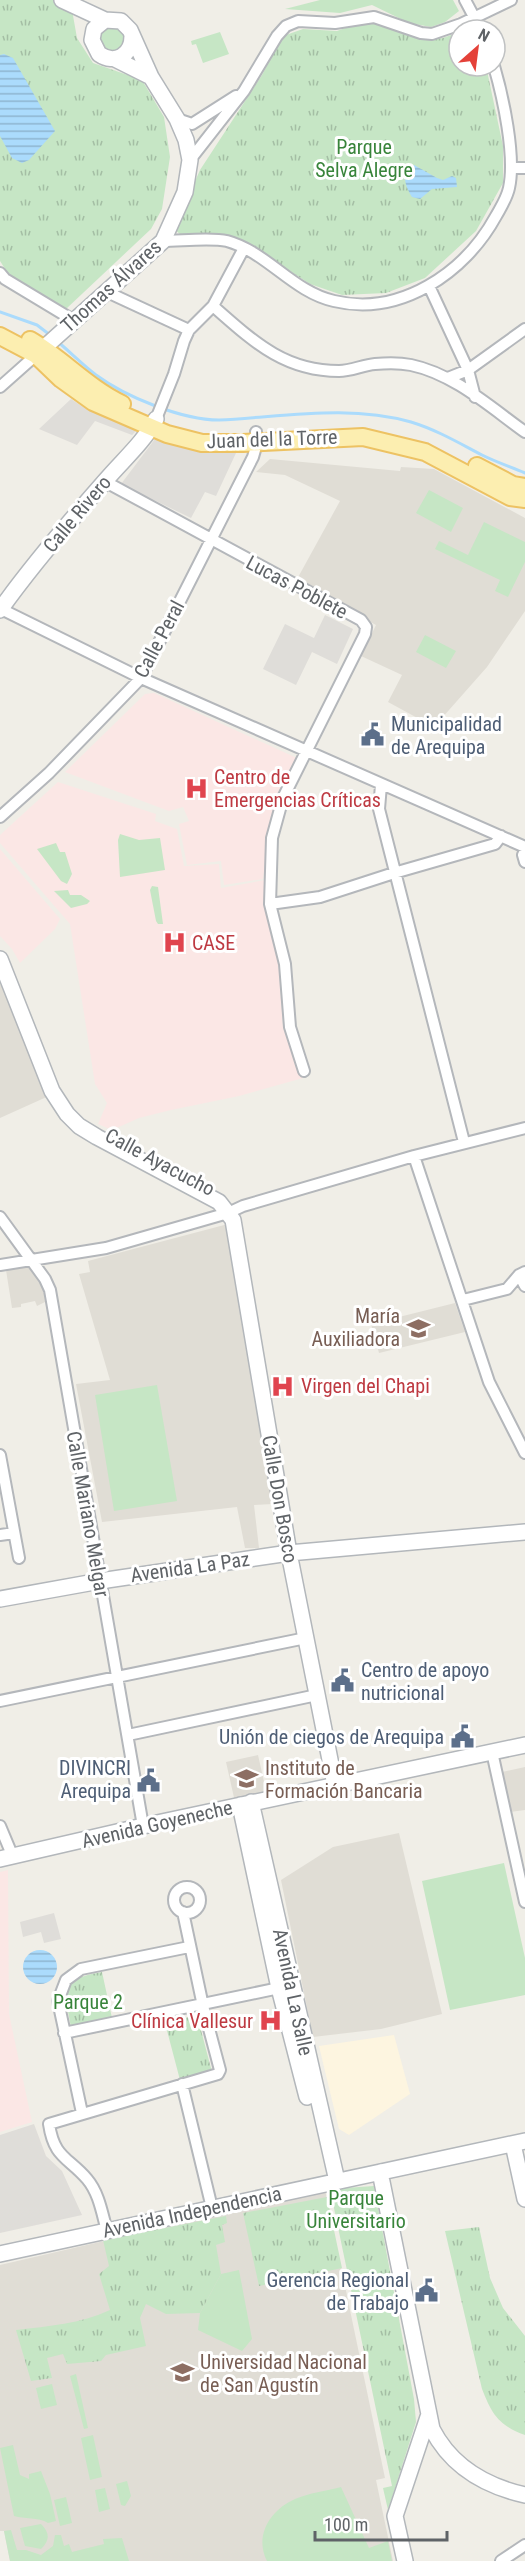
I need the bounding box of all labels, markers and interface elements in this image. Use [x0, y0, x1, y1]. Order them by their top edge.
north arrow [447, 18, 507, 78]
text: N [475, 25, 493, 46]
park label: Parque Selva Alegre [315, 135, 413, 182]
street label: Thomas Álvares [56, 235, 166, 337]
street label: Juan del la Torre [206, 425, 338, 453]
street label: Calle Rivero [38, 471, 116, 557]
street label: Lucas Poblete [242, 550, 352, 624]
street label: Calle Peral [129, 596, 189, 682]
place label: Municipalidad de Arequipa [391, 712, 502, 759]
public building icon: Municipalidad de Arequipa [360, 722, 386, 748]
place label: Centro de Emergencias Críticas [214, 765, 381, 812]
hospital icon: Centro de Emergencias Críticas [183, 775, 209, 801]
hospital icon: CASE [161, 930, 187, 956]
place label: CASE [192, 931, 235, 955]
street label: Calle Ayacucho [101, 1123, 219, 1201]
place label: María Auxiliadora [312, 1304, 400, 1351]
school or university icon: María Auxiliadora [405, 1315, 431, 1341]
hospital icon: Virgen del Chapi [270, 1373, 296, 1399]
place label: Virgen del Chapi [301, 1374, 430, 1398]
street label: Calle Mariano Melgar [62, 1429, 114, 1599]
street label: Calle Don Bosco [257, 1433, 303, 1565]
street label: Avenida La Paz [129, 1547, 251, 1587]
place label: Centro de apoyo nutricional [361, 1658, 489, 1705]
public building icon: Centro de apoyo nutricional [330, 1668, 356, 1694]
public building icon: Unión de ciegos de Arequipa [449, 1724, 475, 1750]
place label: Unión de ciegos de Arequipa [219, 1725, 444, 1749]
place label: DIVINCRI Arequipa [59, 1756, 131, 1803]
place label: Instituto de Formación Bancaria [265, 1756, 423, 1803]
school or university icon: Instituto de Formación Bancaria [234, 1766, 260, 1792]
public building icon: DIVINCRI Arequipa [136, 1767, 162, 1793]
street label: Avenida Goyeneche [79, 1795, 235, 1853]
street label: Avenida La Salle [268, 1926, 318, 2058]
park label: Parque 2 [53, 1990, 123, 2014]
hospital icon: Clínica Vallesur [258, 2008, 284, 2034]
place label: Clínica Vallesur [131, 2009, 253, 2033]
street label: Avenida Independencia [100, 2181, 284, 2243]
park label: Parque Universitario [306, 2186, 406, 2233]
place label: Gerencia Regional de Trabajo [267, 2268, 409, 2315]
public building icon: Gerencia Regional de Trabajo [414, 2278, 440, 2304]
place label: Universidad Nacional de San Agustín [200, 2350, 367, 2397]
school or university icon: Universidad Nacional de San Agustín [169, 2360, 195, 2386]
scale bar [315, 2504, 447, 2542]
text: 100 m [324, 2514, 368, 2535]

